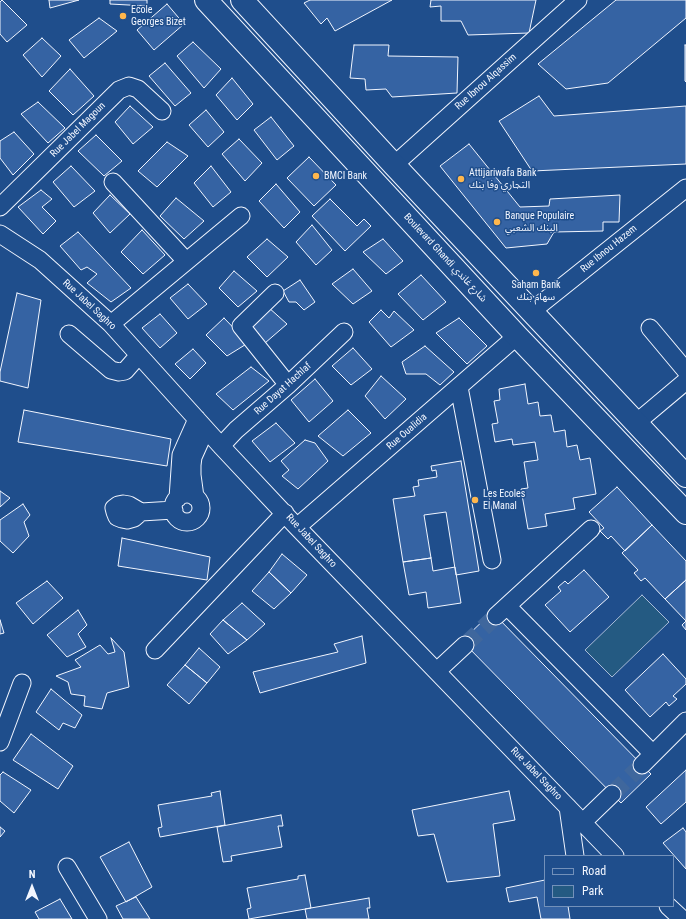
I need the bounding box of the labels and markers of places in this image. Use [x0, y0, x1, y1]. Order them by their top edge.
place label: Ecole Georges Bizet [131, 4, 186, 28]
marker: Ecole Georges Bizet [118, 11, 128, 21]
place label: Attijariwafa Bank التجاري وفا بنك [469, 167, 536, 190]
place label: BMCI Bank [324, 170, 367, 182]
marker: BMCI Bank [311, 171, 321, 181]
marker: Attijariwafa Bank التجاري وفا بنك [456, 174, 466, 184]
place label: Banque Populaire البنك الشعبي [505, 210, 574, 234]
marker: Banque Populaire البنك الشعبي [492, 217, 502, 227]
marker: Saham Bank سهام بنك [531, 268, 541, 278]
place label: Saham Bank سهام بنك [511, 279, 561, 302]
place label: Les Ecoles El Manal [483, 488, 525, 512]
marker: Les Ecoles El Manal [470, 495, 480, 505]

